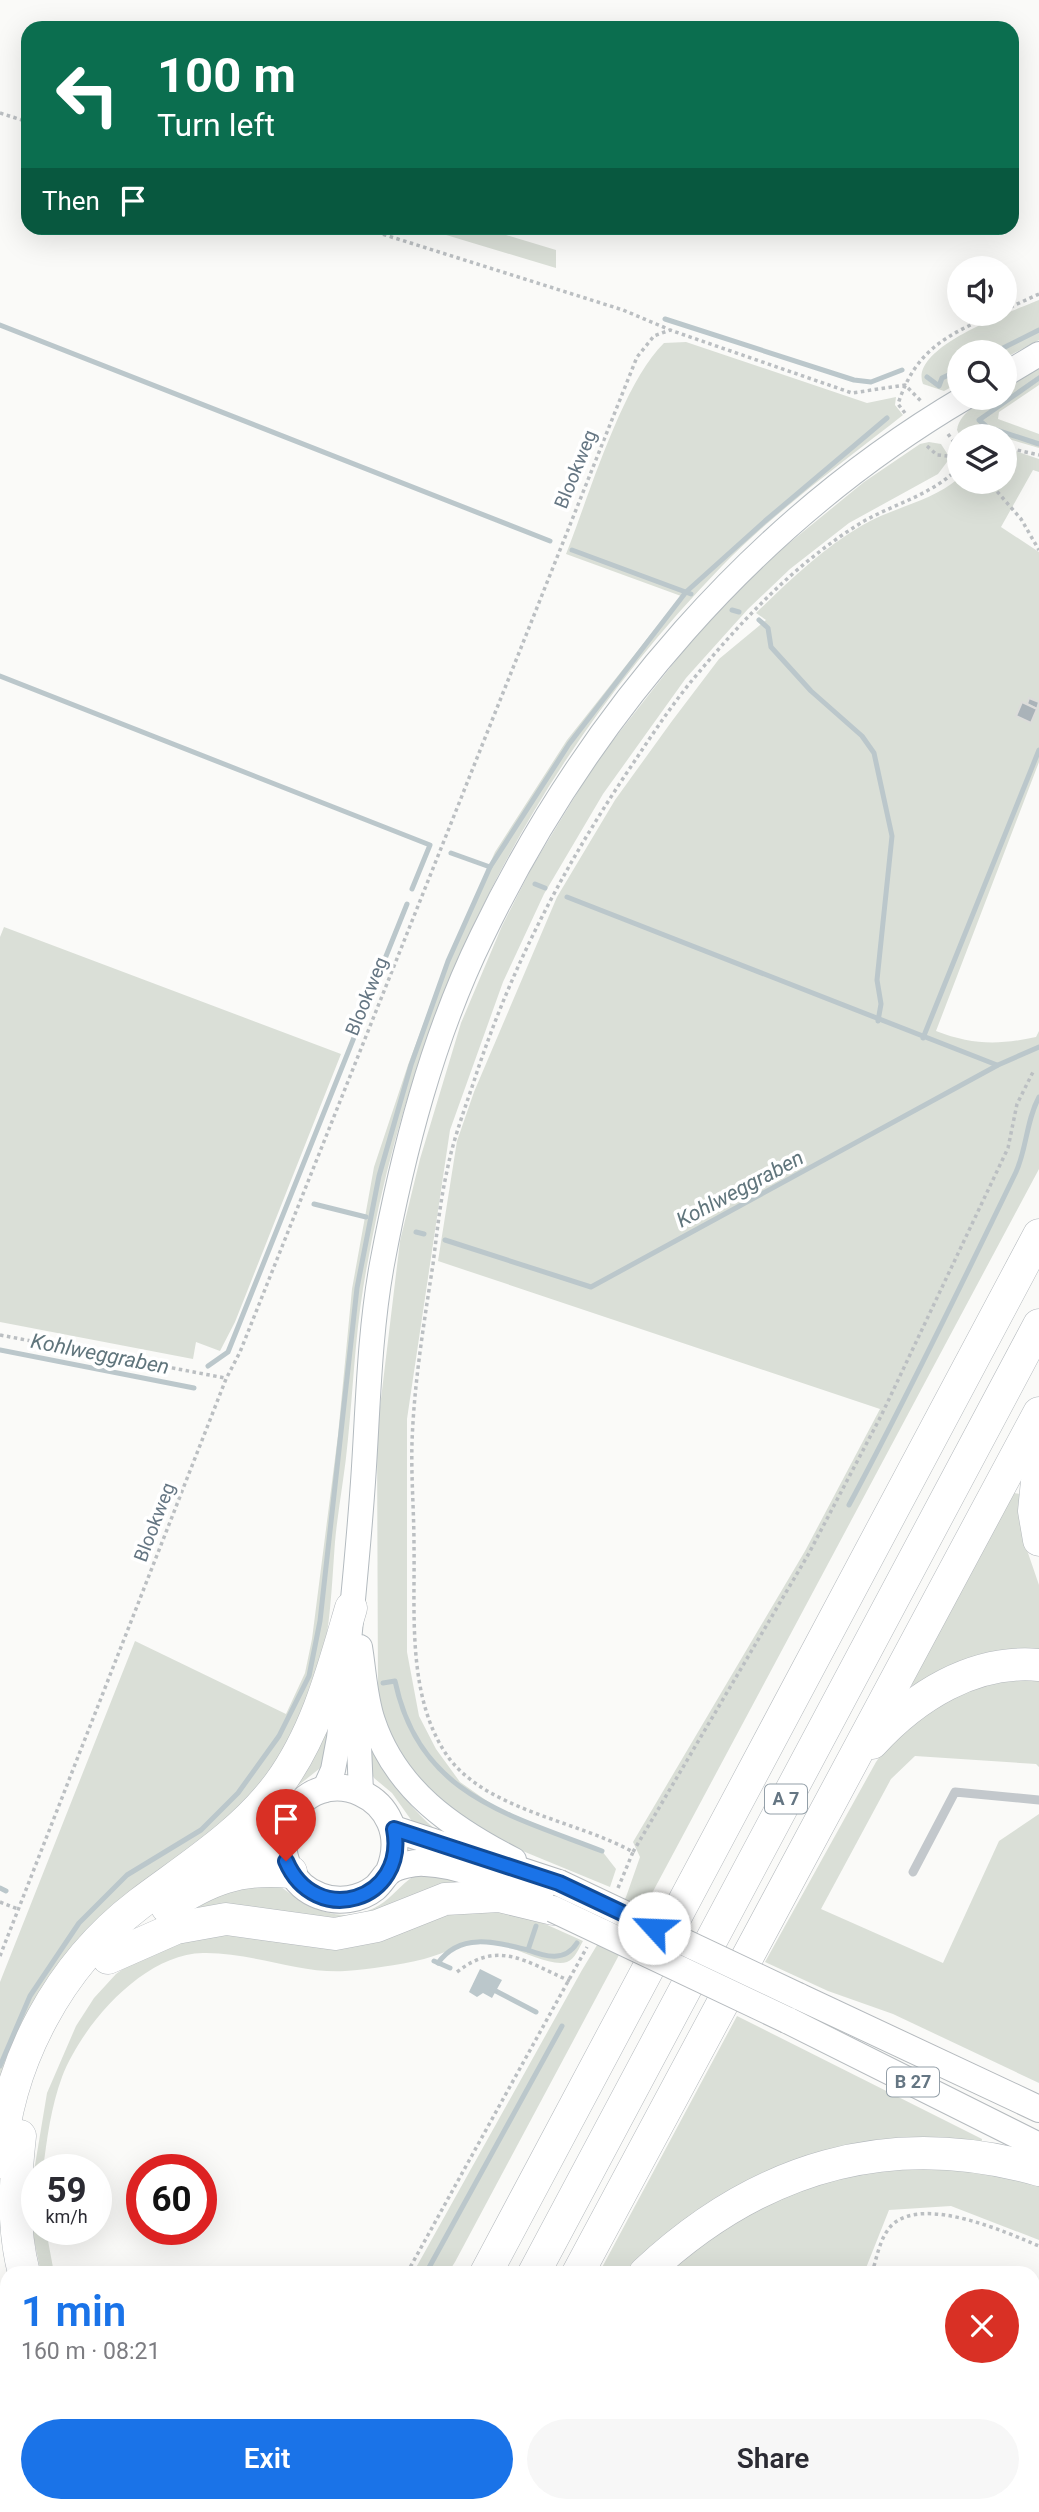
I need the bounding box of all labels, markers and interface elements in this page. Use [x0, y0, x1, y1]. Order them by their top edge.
text: 100 m [157, 47, 296, 104]
icon: left [42, 49, 133, 140]
text: Turn left [157, 106, 275, 144]
icon: arrive [114, 182, 152, 220]
text: Then [42, 186, 100, 216]
map controls [947, 256, 1017, 494]
button: sound [947, 256, 1017, 326]
button: search [947, 340, 1017, 410]
button: layers [947, 424, 1017, 494]
street label: Blookweg [549, 426, 602, 512]
street label: Blookweg [340, 953, 393, 1039]
water label: Kohlweggraben [672, 1145, 808, 1233]
water label: Kohlweggraben [29, 1329, 171, 1379]
street label: Blookweg [129, 1479, 180, 1565]
road number: A 7 [765, 1784, 807, 1814]
pin [256, 1789, 316, 1861]
icon: arrive [267, 1800, 305, 1838]
position arrow [617, 1891, 691, 1965]
road number: B 27 [887, 2068, 939, 2096]
speed limit sign: 60 [126, 2154, 217, 2245]
text: 59 [46, 2170, 87, 2211]
text: km/h [45, 2206, 88, 2227]
text: 1 min [21, 2287, 126, 2336]
button: close [945, 2289, 1019, 2363]
text: 160 m · 08:21 [21, 2338, 160, 2365]
button: Exit [21, 2419, 513, 2499]
button: Share [527, 2419, 1019, 2499]

